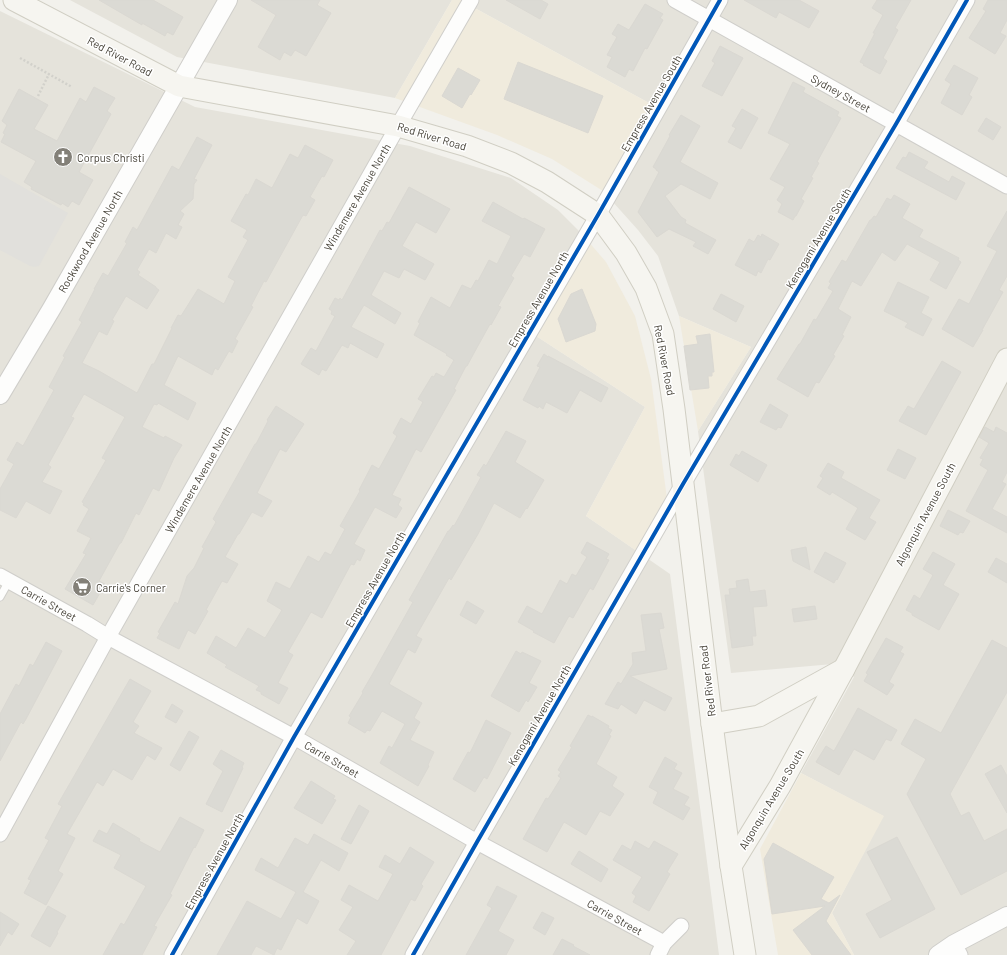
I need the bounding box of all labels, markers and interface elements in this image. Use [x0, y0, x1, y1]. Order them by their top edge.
street label: Red River Road [85, 33, 155, 79]
street label: Empress Avenue South [618, 52, 684, 154]
street label: Sydney Street [809, 71, 873, 115]
street label: Red River Road [396, 119, 468, 153]
street label: Windemere Avenue North [321, 141, 393, 253]
church icon: Corpus Christi [52, 146, 74, 168]
place label: Corpus Christi [77, 151, 145, 164]
street label: Kenogami Avenue South [783, 185, 853, 291]
street label: Rockwood Avenue North [55, 187, 125, 295]
street label: Empress Avenue North [505, 249, 571, 349]
street label: Red River Road [652, 324, 678, 396]
street label: Windemere Avenue North [162, 423, 234, 535]
street label: Algonquin Avenue South [892, 460, 958, 568]
street label: Empress Avenue North [342, 529, 408, 629]
supermarket icon: Carrie's Corner [71, 576, 93, 598]
place label: Carrie's Corner [96, 581, 166, 594]
street label: Carrie Street [19, 582, 79, 624]
street label: Red River Road [696, 645, 718, 717]
street label: Kenogami Avenue North [505, 662, 573, 768]
street label: Carrie Street [302, 738, 362, 780]
street label: Algonquin Avenue South [736, 746, 806, 852]
street label: Empress Avenue North [182, 810, 246, 912]
street label: Carrie Street [585, 896, 645, 938]

